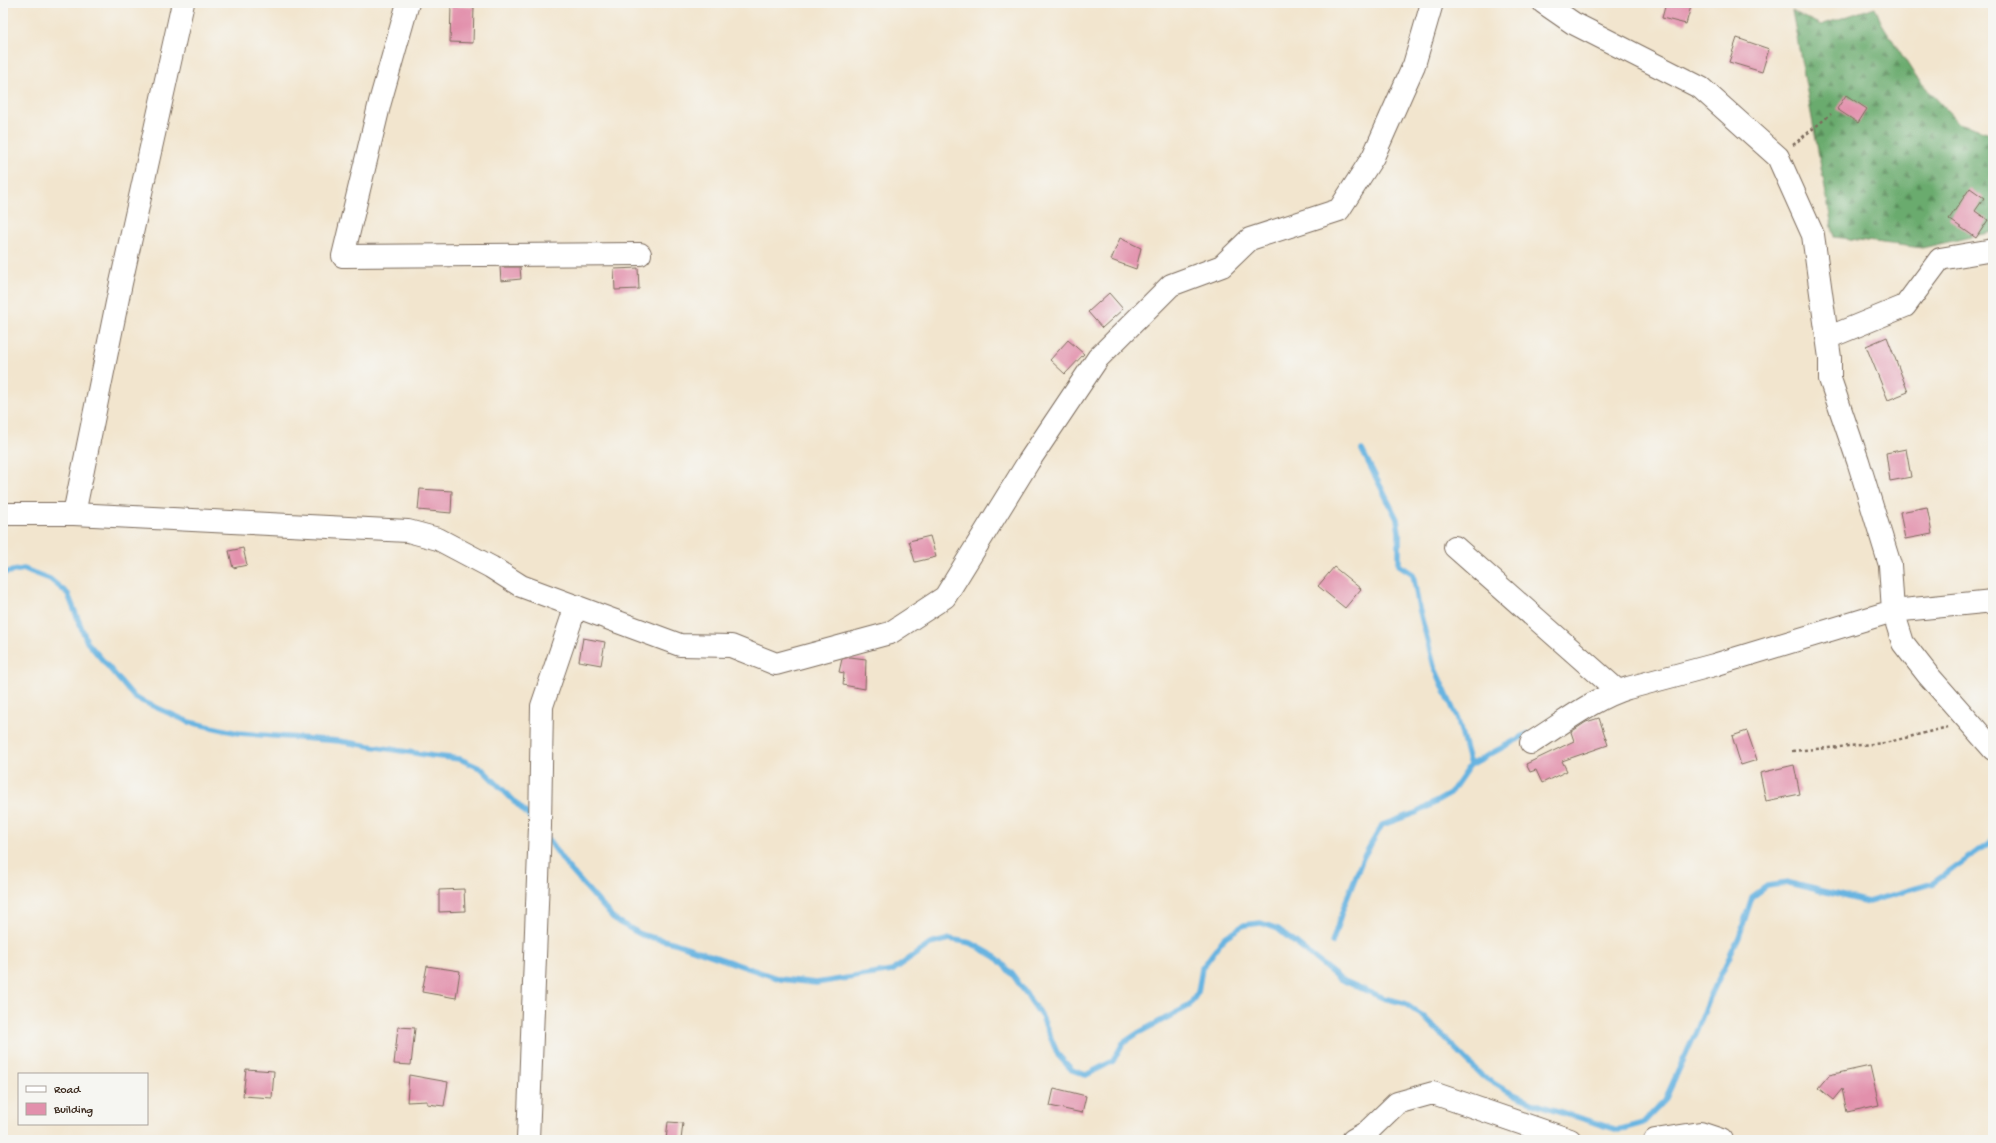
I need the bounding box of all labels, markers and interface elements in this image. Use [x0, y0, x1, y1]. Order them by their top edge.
legend [18, 1073, 148, 1125]
text: Road [54, 1084, 81, 1098]
text: Building [53, 1104, 93, 1118]

